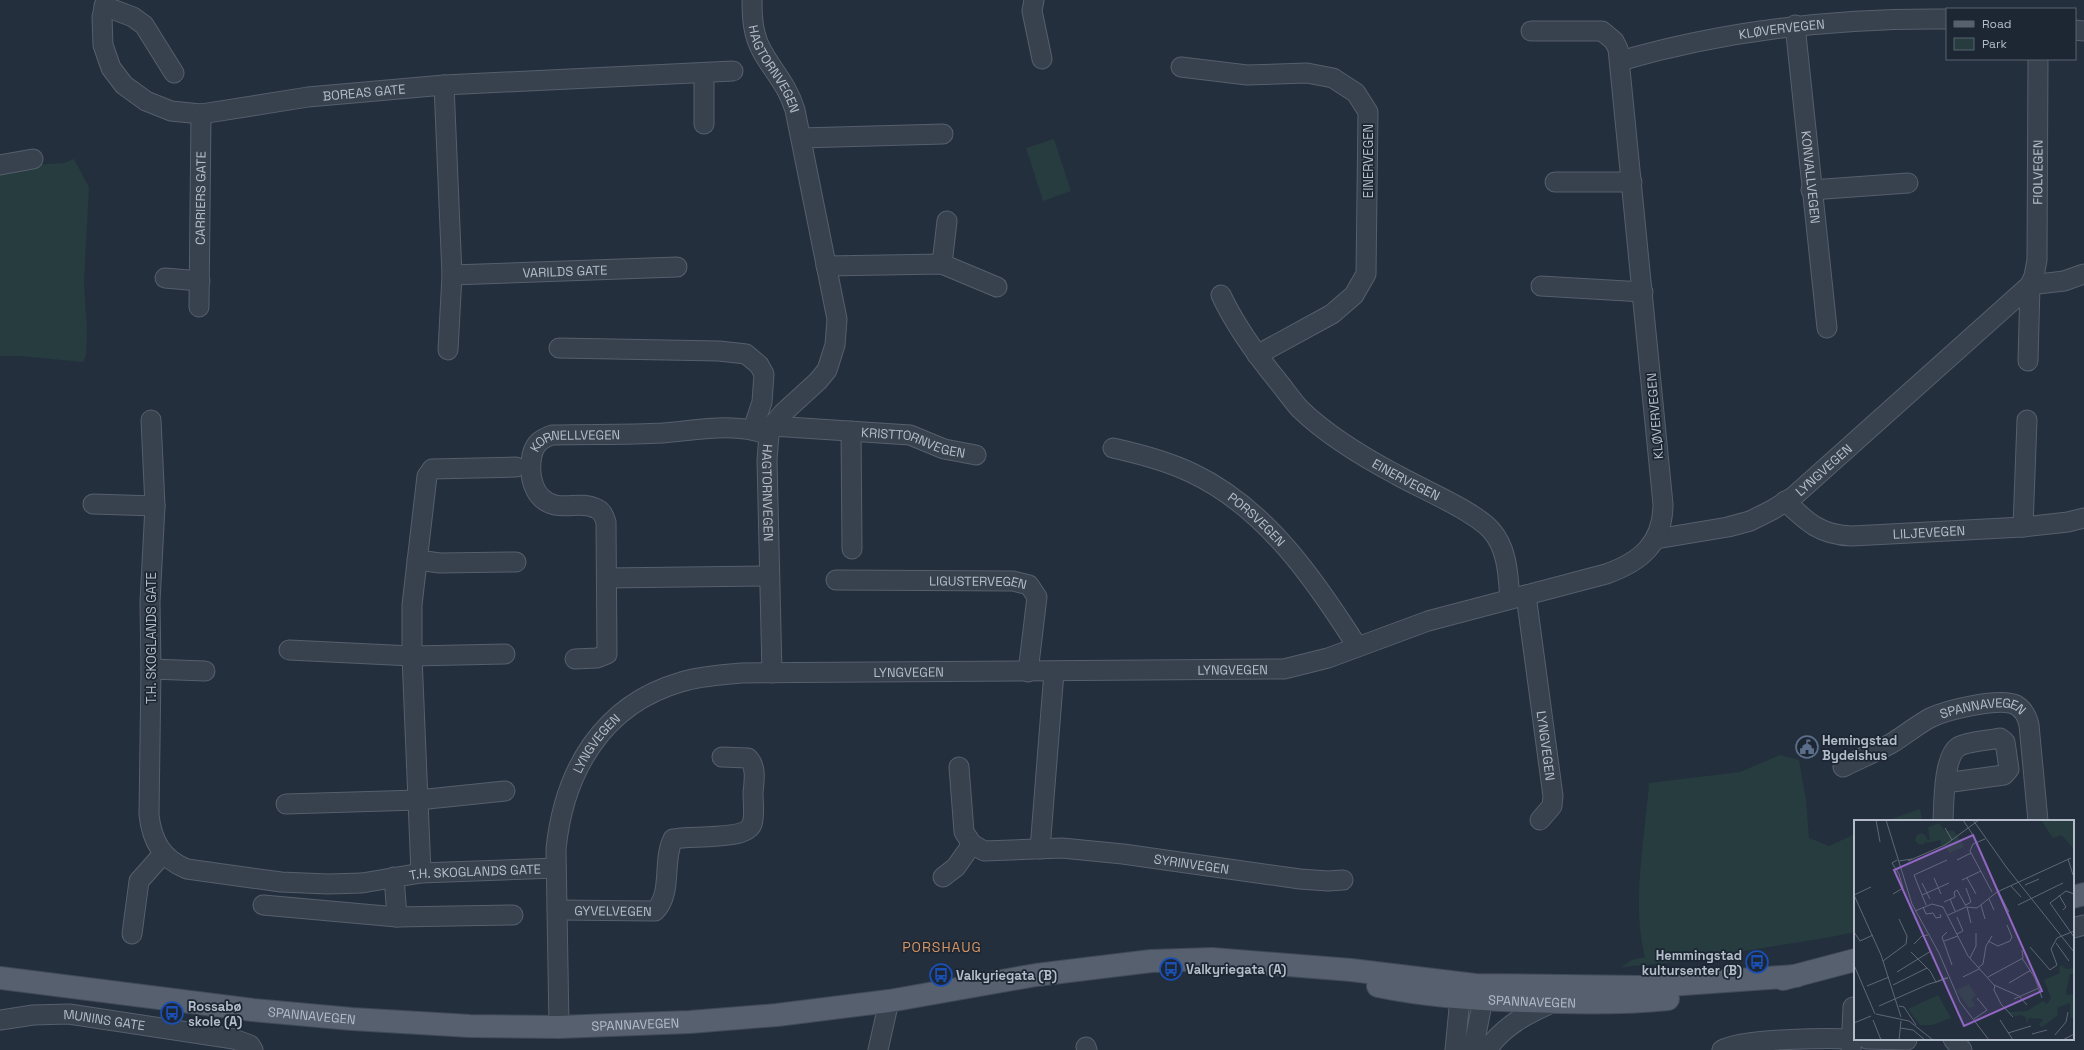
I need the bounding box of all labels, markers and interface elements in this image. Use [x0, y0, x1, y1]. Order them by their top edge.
legend [1946, 8, 2076, 60]
street label: KLØVERVEGEN [1737, 15, 1825, 43]
text: Road [1982, 16, 2011, 32]
street label: HAGTORNVEGEN [745, 24, 804, 115]
text: Park [1982, 36, 2007, 52]
street label: BOREAS GATE [322, 80, 406, 104]
street label: EINERVEGEN [1360, 124, 1377, 198]
street label: KONVALLVEGEN [1798, 130, 1824, 225]
street label: FIOLVEGEN [2029, 140, 2046, 205]
street label: CARRIERS GATE [191, 151, 209, 245]
street label: VARILDS GATE [522, 261, 608, 281]
street label: KLØVERVEGEN [1643, 372, 1667, 460]
street label: KRISTTORNVEGEN [861, 423, 967, 461]
street label: KORNELLVEGEN [526, 426, 620, 455]
street label: LYNGVEGEN [1792, 440, 1855, 500]
street label: HAGTORNVEGEN [758, 443, 777, 542]
street label: EINERVEGEN [1369, 455, 1443, 504]
street label: PORSVEGEN [1225, 488, 1289, 550]
street label: LILJEVEGEN [1892, 522, 1966, 542]
street label: T.H. SKOGLANDS GATE [143, 572, 160, 704]
street label: LIGUSTERVEGEN [929, 572, 1029, 593]
street label: LYNGVEGEN [1197, 661, 1268, 678]
street label: LYNGVEGEN [873, 663, 944, 681]
street label: SPANNAVEGEN [1937, 694, 2030, 722]
street label: LYNGVEGEN [569, 710, 623, 776]
street label: LYNGVEGEN [1533, 710, 1559, 782]
place label: Hemingstad Bydelshus [1822, 732, 1897, 764]
public building icon: Hemingstad Bydelshus [1794, 734, 1820, 760]
inset map [1854, 820, 2074, 1040]
street label: SYRINVEGEN [1153, 850, 1230, 877]
street label: T.H. SKOGLANDS GATE [408, 860, 541, 883]
street label: GYVELVEGEN [574, 902, 652, 919]
district label: PORSHAUG [902, 938, 982, 956]
place label: Hemmingstad kultursenter (B) [1642, 947, 1742, 979]
bus stop icon: Hemmingstad kultursenter (B) [1744, 949, 1770, 975]
bus stop icon: Valkyriegata (A) [1158, 956, 1184, 982]
place label: Valkyriegata (A) [1186, 961, 1286, 978]
bus stop icon: Valkyriegata (B) [928, 962, 954, 988]
place label: Valkyriegata (B) [956, 967, 1057, 984]
street label: SPANNAVEGEN [1488, 991, 1576, 1011]
place label: Rossabø skole (A) [188, 998, 242, 1030]
bus stop icon: Rossabø skole (A) [159, 1000, 185, 1026]
street label: SPANNAVEGEN [267, 1003, 356, 1028]
street label: MUNINS GATE [63, 1005, 146, 1034]
street label: SPANNAVEGEN [591, 1014, 680, 1034]

